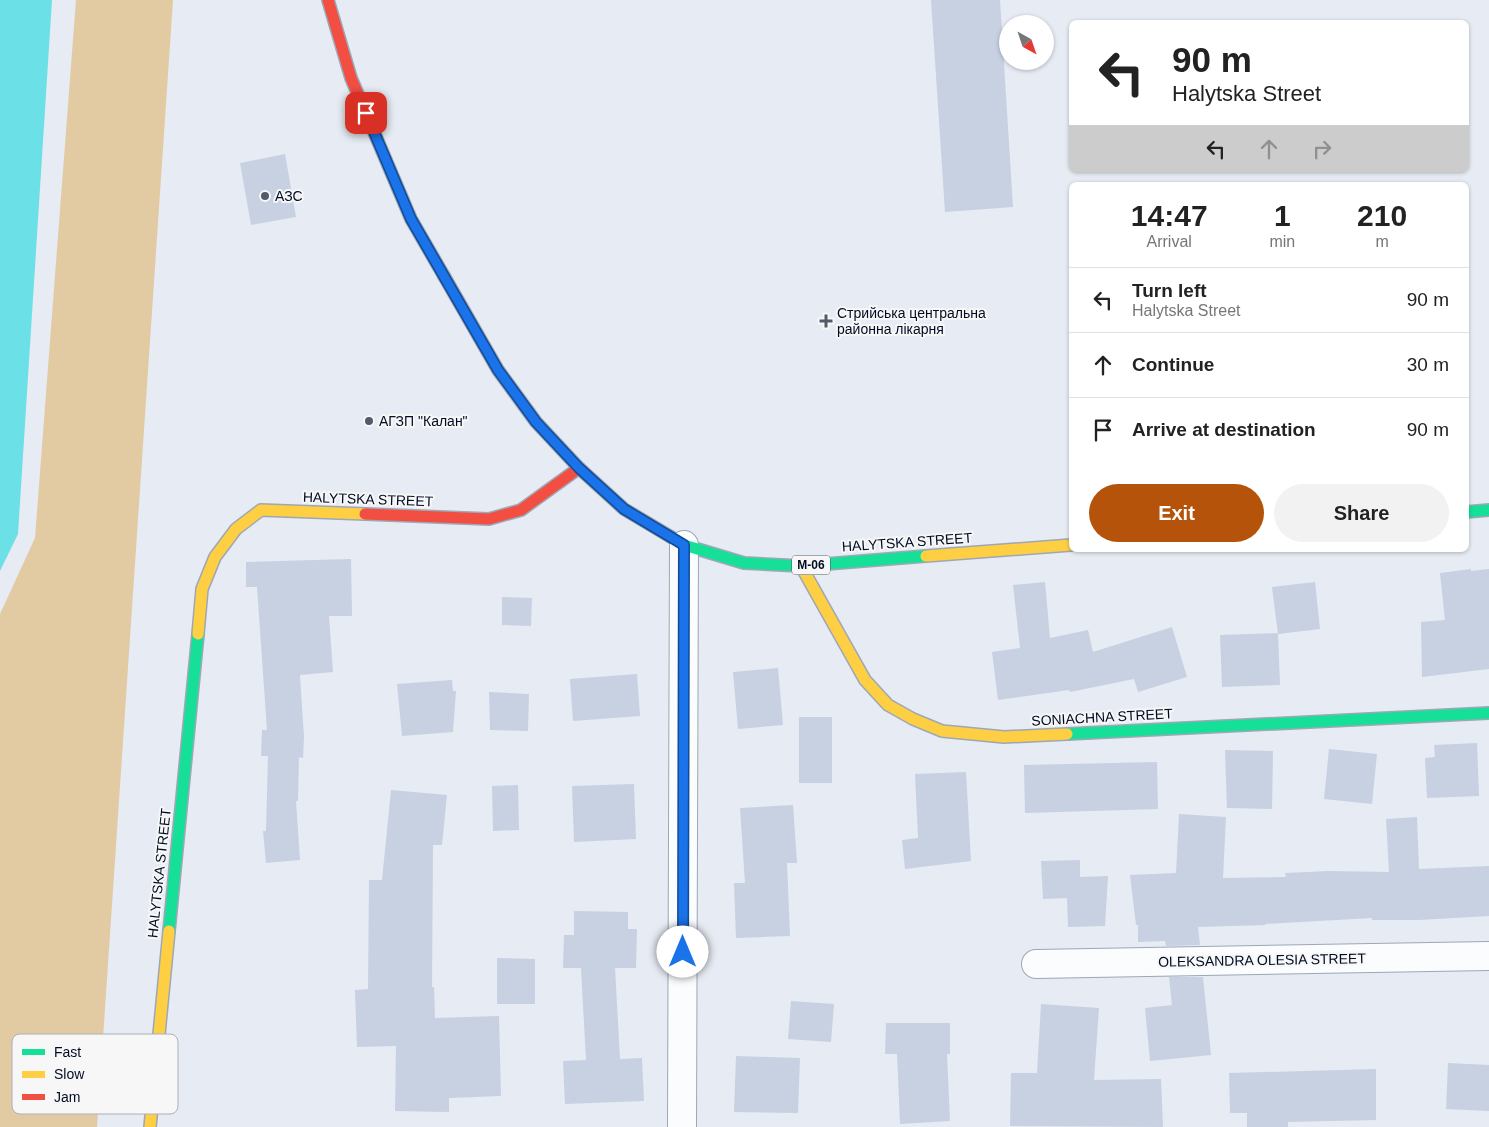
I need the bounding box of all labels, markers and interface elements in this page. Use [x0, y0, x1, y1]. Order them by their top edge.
north arrow [999, 15, 1054, 70]
map controls [999, 15, 1054, 70]
icon: left [1089, 40, 1154, 105]
text: 90 m [1172, 40, 1252, 79]
text: Halytska Street [1172, 81, 1321, 106]
pin [345, 92, 387, 134]
icon: arrive [352, 99, 380, 127]
icon: left [1202, 135, 1230, 163]
icon: ahead [1255, 135, 1283, 163]
icon: right [1308, 135, 1336, 163]
place label: АЗС [275, 188, 303, 204]
marker: АЗС [259, 190, 271, 202]
text: 14:47 [1131, 199, 1208, 232]
text: 1 [1274, 199, 1291, 232]
text: 210 [1357, 199, 1407, 232]
text: Arrival [1147, 233, 1192, 250]
text: min [1269, 233, 1295, 250]
text: m [1375, 233, 1389, 250]
text: Turn left [1132, 280, 1207, 301]
icon: left [1089, 286, 1117, 314]
text: 90 m [1407, 289, 1449, 310]
text: Halytska Street [1132, 302, 1240, 319]
place label: Стрийська центральна районна лікарня [837, 305, 986, 337]
marker: Стрийська центральна районна лікарня [819, 314, 833, 328]
icon: ahead [1089, 351, 1117, 379]
text: Continue [1132, 354, 1214, 375]
text: 30 m [1407, 354, 1449, 375]
place label: АГЗП "Калан" [379, 413, 468, 429]
marker: АГЗП "Калан" [363, 415, 375, 427]
icon: arrive [1089, 416, 1117, 444]
text: Arrive at destination [1132, 419, 1316, 440]
text: 90 m [1407, 419, 1449, 440]
button: Exit [1089, 484, 1264, 542]
button: Share [1274, 484, 1449, 542]
street label: HALYTSKA STREET [303, 489, 434, 509]
street label: HALYTSKA STREET [841, 529, 973, 555]
road number: М-06 [792, 556, 830, 574]
street label: SONIACHNA STREET [1031, 705, 1174, 729]
street label: HALYTSKA STREET [144, 807, 174, 939]
position arrow [656, 925, 708, 977]
street label: OLEKSANDRA OLESIA STREET [1158, 950, 1366, 970]
legend [12, 1034, 178, 1114]
text: Fast [54, 1044, 81, 1060]
text: Slow [54, 1066, 85, 1082]
text: Jam [54, 1089, 80, 1105]

